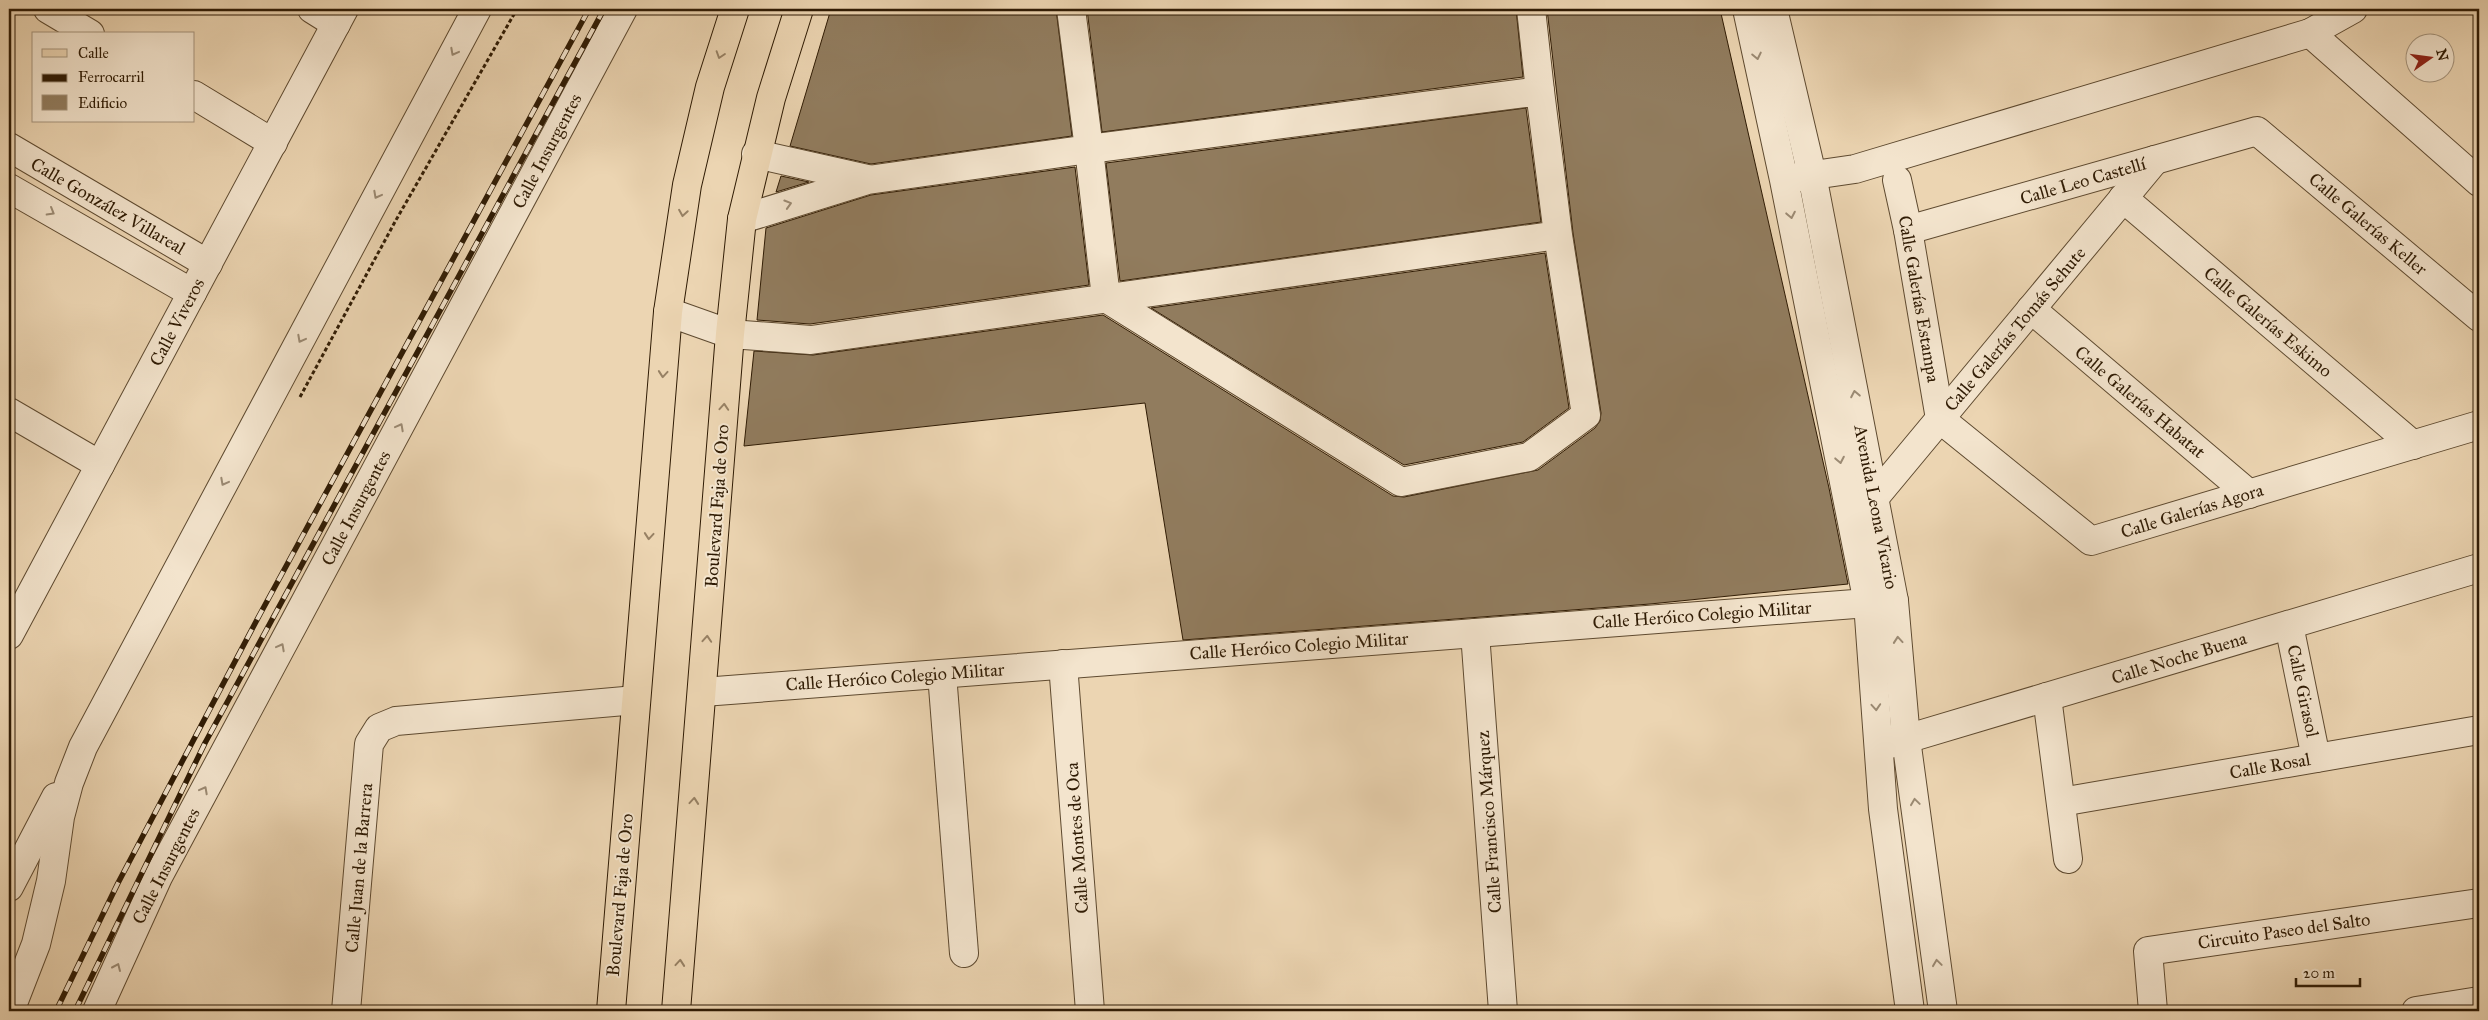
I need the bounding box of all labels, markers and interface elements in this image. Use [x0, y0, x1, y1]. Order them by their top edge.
legend [32, 32, 195, 122]
north arrow [2406, 32, 2456, 82]
text: Calle [78, 44, 109, 62]
one-way arrow [450, 46, 460, 55]
text: N [2432, 47, 2452, 63]
one-way arrow [716, 51, 726, 59]
one-way arrow [1751, 52, 1762, 61]
text: Ferrocarril [78, 68, 146, 86]
street label: Calle Insurgentes [507, 90, 587, 213]
text: Edificio [78, 94, 127, 112]
street label: Calle Leo Castellí [2018, 152, 2149, 209]
street label: Calle González Villareal [27, 153, 189, 259]
street label: Calle Galerías Keller [2304, 168, 2432, 280]
one-way arrow [373, 190, 383, 199]
one-way arrow [784, 200, 792, 210]
one-way arrow [46, 206, 55, 216]
one-way arrow [678, 209, 688, 217]
one-way arrow [1786, 211, 1796, 220]
street label: Calle Galerías Estampa [1894, 214, 1945, 384]
street label: Calle Galerías Tomás Sehute [1940, 242, 2090, 416]
street label: Calle Galerías Eskimo [2199, 262, 2337, 382]
street label: Calle Viveros [145, 274, 209, 370]
one-way arrow [297, 333, 307, 342]
street label: Calle Galerías Habatat [2070, 341, 2210, 463]
one-way arrow [657, 371, 668, 379]
one-way arrow [1850, 390, 1860, 399]
one-way arrow [719, 403, 730, 411]
street label: Avenida Leona Vicario [1849, 422, 1903, 591]
one-way arrow [394, 423, 404, 432]
street label: Boulevard Faja de Oro [700, 424, 734, 588]
street label: Calle Insurgentes [316, 447, 396, 570]
one-way arrow [1834, 456, 1845, 465]
one-way arrow [220, 477, 230, 486]
street label: Calle Galerías Agora [2118, 479, 2267, 544]
one-way arrow [644, 533, 655, 541]
street label: Calle Heróico Colegio Militar [1592, 596, 1812, 635]
street label: Calle Heróico Colegio Militar [1189, 627, 1409, 666]
street label: Calle Noche Buena [2109, 627, 2250, 689]
one-way arrow [701, 634, 712, 642]
one-way arrow [1892, 636, 1903, 644]
one-way arrow [275, 643, 285, 652]
street label: Calle Girasol [2282, 643, 2324, 739]
street label: Calle Heróico Colegio Militar [785, 658, 1005, 697]
one-way arrow [1870, 704, 1881, 712]
street label: Calle Francisco Márquez [1472, 730, 1507, 914]
street label: Calle Rosal [2228, 748, 2312, 784]
street label: Calle Montes de Oca [1061, 761, 1093, 914]
street label: Calle Juan de la Barrera [341, 782, 378, 954]
one-way arrow [198, 786, 208, 795]
one-way arrow [688, 796, 699, 804]
one-way arrow [1910, 798, 1921, 806]
street label: Calle Insurgentes [127, 804, 206, 928]
street label: Boulevard Faja de Oro [602, 813, 638, 977]
street label: Circuito Paseo del Salto [2196, 908, 2372, 954]
scale bar [2296, 955, 2359, 987]
one-way arrow [674, 958, 685, 966]
one-way arrow [1932, 959, 1942, 967]
one-way arrow [110, 963, 121, 972]
text: 20 m [2303, 964, 2335, 982]

